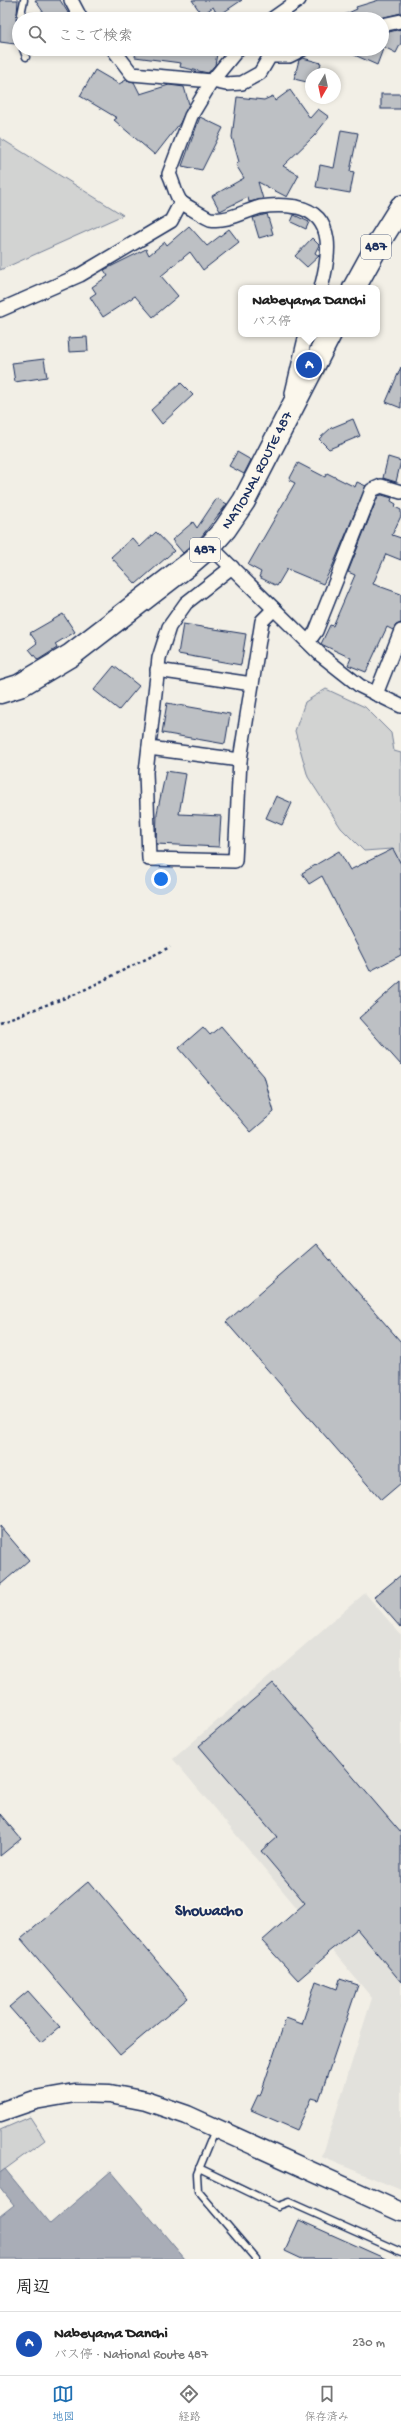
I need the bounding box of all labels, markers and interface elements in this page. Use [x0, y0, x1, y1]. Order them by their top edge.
search box [12, 12, 389, 56]
icon: search [26, 23, 48, 45]
text: ここで検索 [58, 28, 133, 46]
north arrow [305, 68, 341, 104]
road number: 487 [361, 235, 391, 259]
popup [238, 285, 380, 337]
text: Nabeyama Danchi [252, 292, 366, 310]
text: バス停 [252, 315, 291, 330]
pin: A [296, 350, 322, 380]
street label: NATIONAL ROUTE 487 [218, 407, 298, 533]
road number: 487 [190, 538, 220, 562]
your location [151, 869, 171, 889]
district label: Showacho [175, 1903, 244, 1922]
text: 周辺 [16, 2279, 50, 2299]
text: Nabeyama Danchi [54, 2325, 168, 2343]
text: A [25, 2336, 33, 2351]
text: 230 m [352, 2336, 385, 2351]
text: バス停 · National Route 487 [54, 2348, 208, 2363]
tab: 地図 [52, 2383, 74, 2424]
tab: 経路 [178, 2383, 200, 2424]
tab: 保存済み [305, 2383, 349, 2424]

